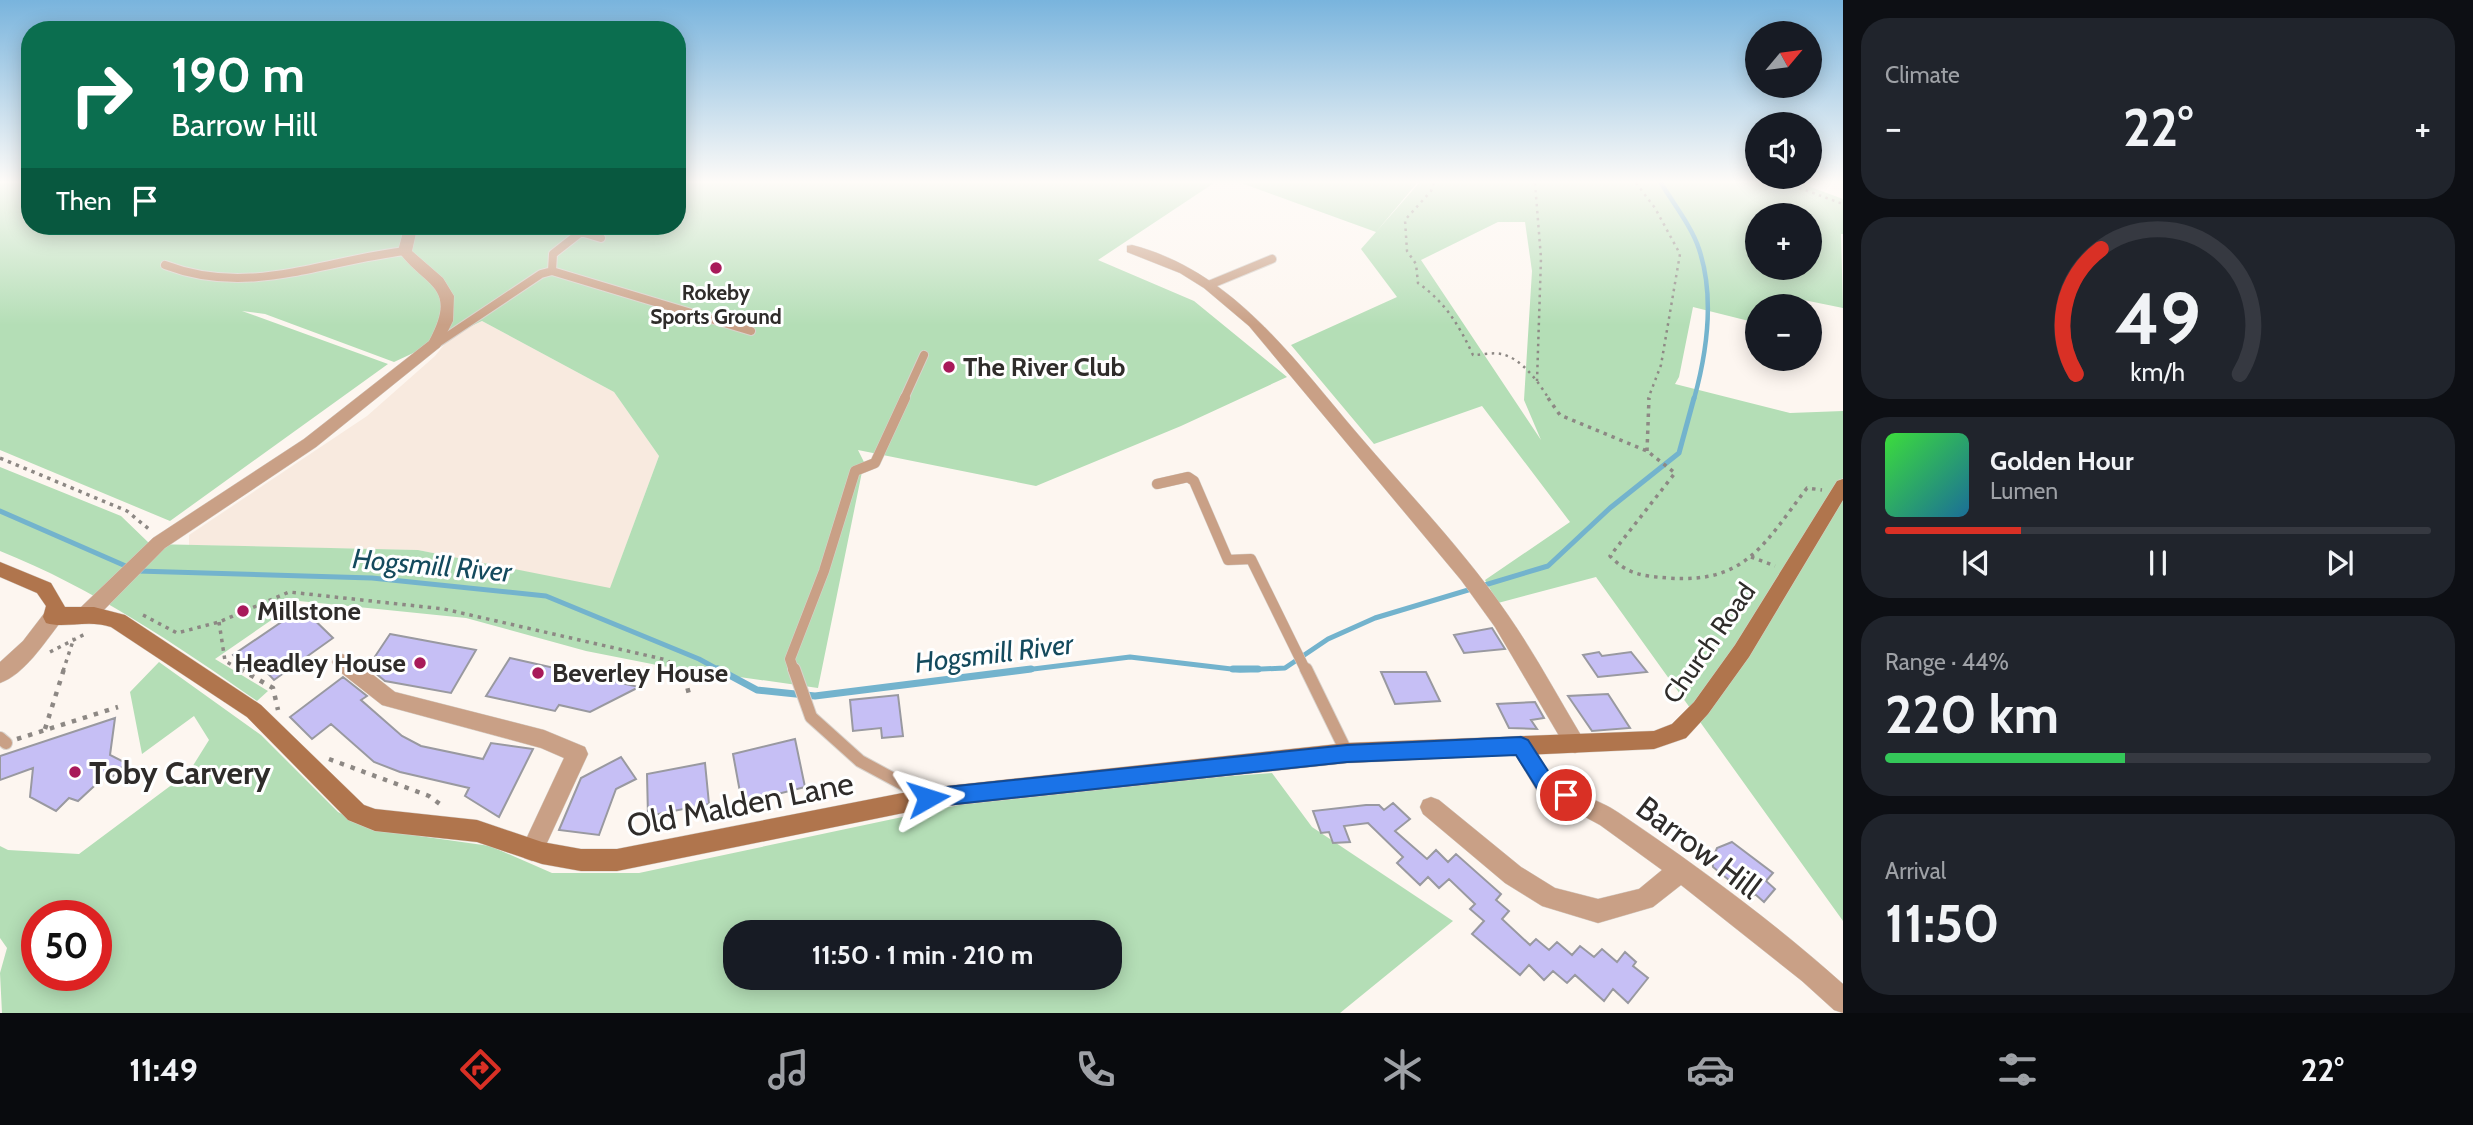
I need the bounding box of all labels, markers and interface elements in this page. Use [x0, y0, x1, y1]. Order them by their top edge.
north arrow [1745, 21, 1822, 98]
map controls [1745, 21, 1822, 371]
text: 190 m [171, 45, 305, 104]
icon: right [56, 49, 147, 140]
text: Climate [1885, 61, 1960, 89]
text: 22° [2123, 96, 2193, 159]
text: − [1885, 104, 1902, 151]
text: + [2414, 104, 2431, 151]
text: Barrow Hill [171, 105, 317, 144]
button: sound [1745, 112, 1822, 189]
icon: arrive [126, 182, 164, 220]
text: Then [56, 185, 112, 217]
button: + [1745, 203, 1822, 280]
marker: Rokeby Sports Ground [708, 260, 724, 276]
text: 49 [2115, 274, 2201, 362]
place label: Rokeby Sports Ground [650, 280, 782, 329]
button: − [1745, 294, 1822, 371]
place label: The River Club [963, 351, 1126, 383]
text: km/h [2131, 357, 2185, 387]
marker: The River Club [941, 359, 957, 375]
text: Golden Hour [1990, 445, 2133, 477]
text: Lumen [1990, 477, 2058, 505]
water label: Hogsmill River [351, 541, 514, 589]
icon: previous [1957, 544, 1995, 582]
icon: pause [2139, 544, 2177, 582]
icon: next [2321, 544, 2359, 582]
street label: Church Road [1656, 577, 1762, 709]
place label: Millstone [257, 595, 361, 627]
marker: Millstone [235, 603, 251, 619]
water label: Hogsmill River [913, 626, 1077, 680]
place label: Headley House [234, 647, 406, 679]
text: Range · 44% [1885, 648, 2009, 676]
marker: Headley House [412, 655, 428, 671]
place label: Beverley House [552, 657, 728, 689]
marker: Beverley House [530, 665, 546, 681]
text: 220 km [1885, 683, 2059, 746]
place label: Toby Carvery [89, 753, 272, 792]
position arrow [891, 761, 965, 835]
street label: Old Malden Lane [623, 763, 857, 845]
marker: Toby Carvery [67, 764, 83, 780]
pin [1536, 765, 1596, 825]
icon: arrive [1547, 776, 1585, 814]
street label: Barrow Hill [1629, 787, 1770, 907]
text: Arrival [1885, 857, 1946, 885]
text: 11:50 [1885, 892, 2000, 955]
speed limit sign: 50 [21, 900, 112, 991]
text: 11:50 · 1 min · 210 m [812, 939, 1033, 971]
icon: directions [456, 1045, 505, 1094]
icon: music [764, 1045, 813, 1094]
icon: phone [1071, 1045, 1120, 1094]
icon: climate [1378, 1045, 1427, 1094]
icon: car [1686, 1045, 1735, 1094]
icon: filters [1993, 1045, 2042, 1094]
text: 11:49 [129, 1050, 198, 1089]
text: 22° [2301, 1050, 2344, 1089]

